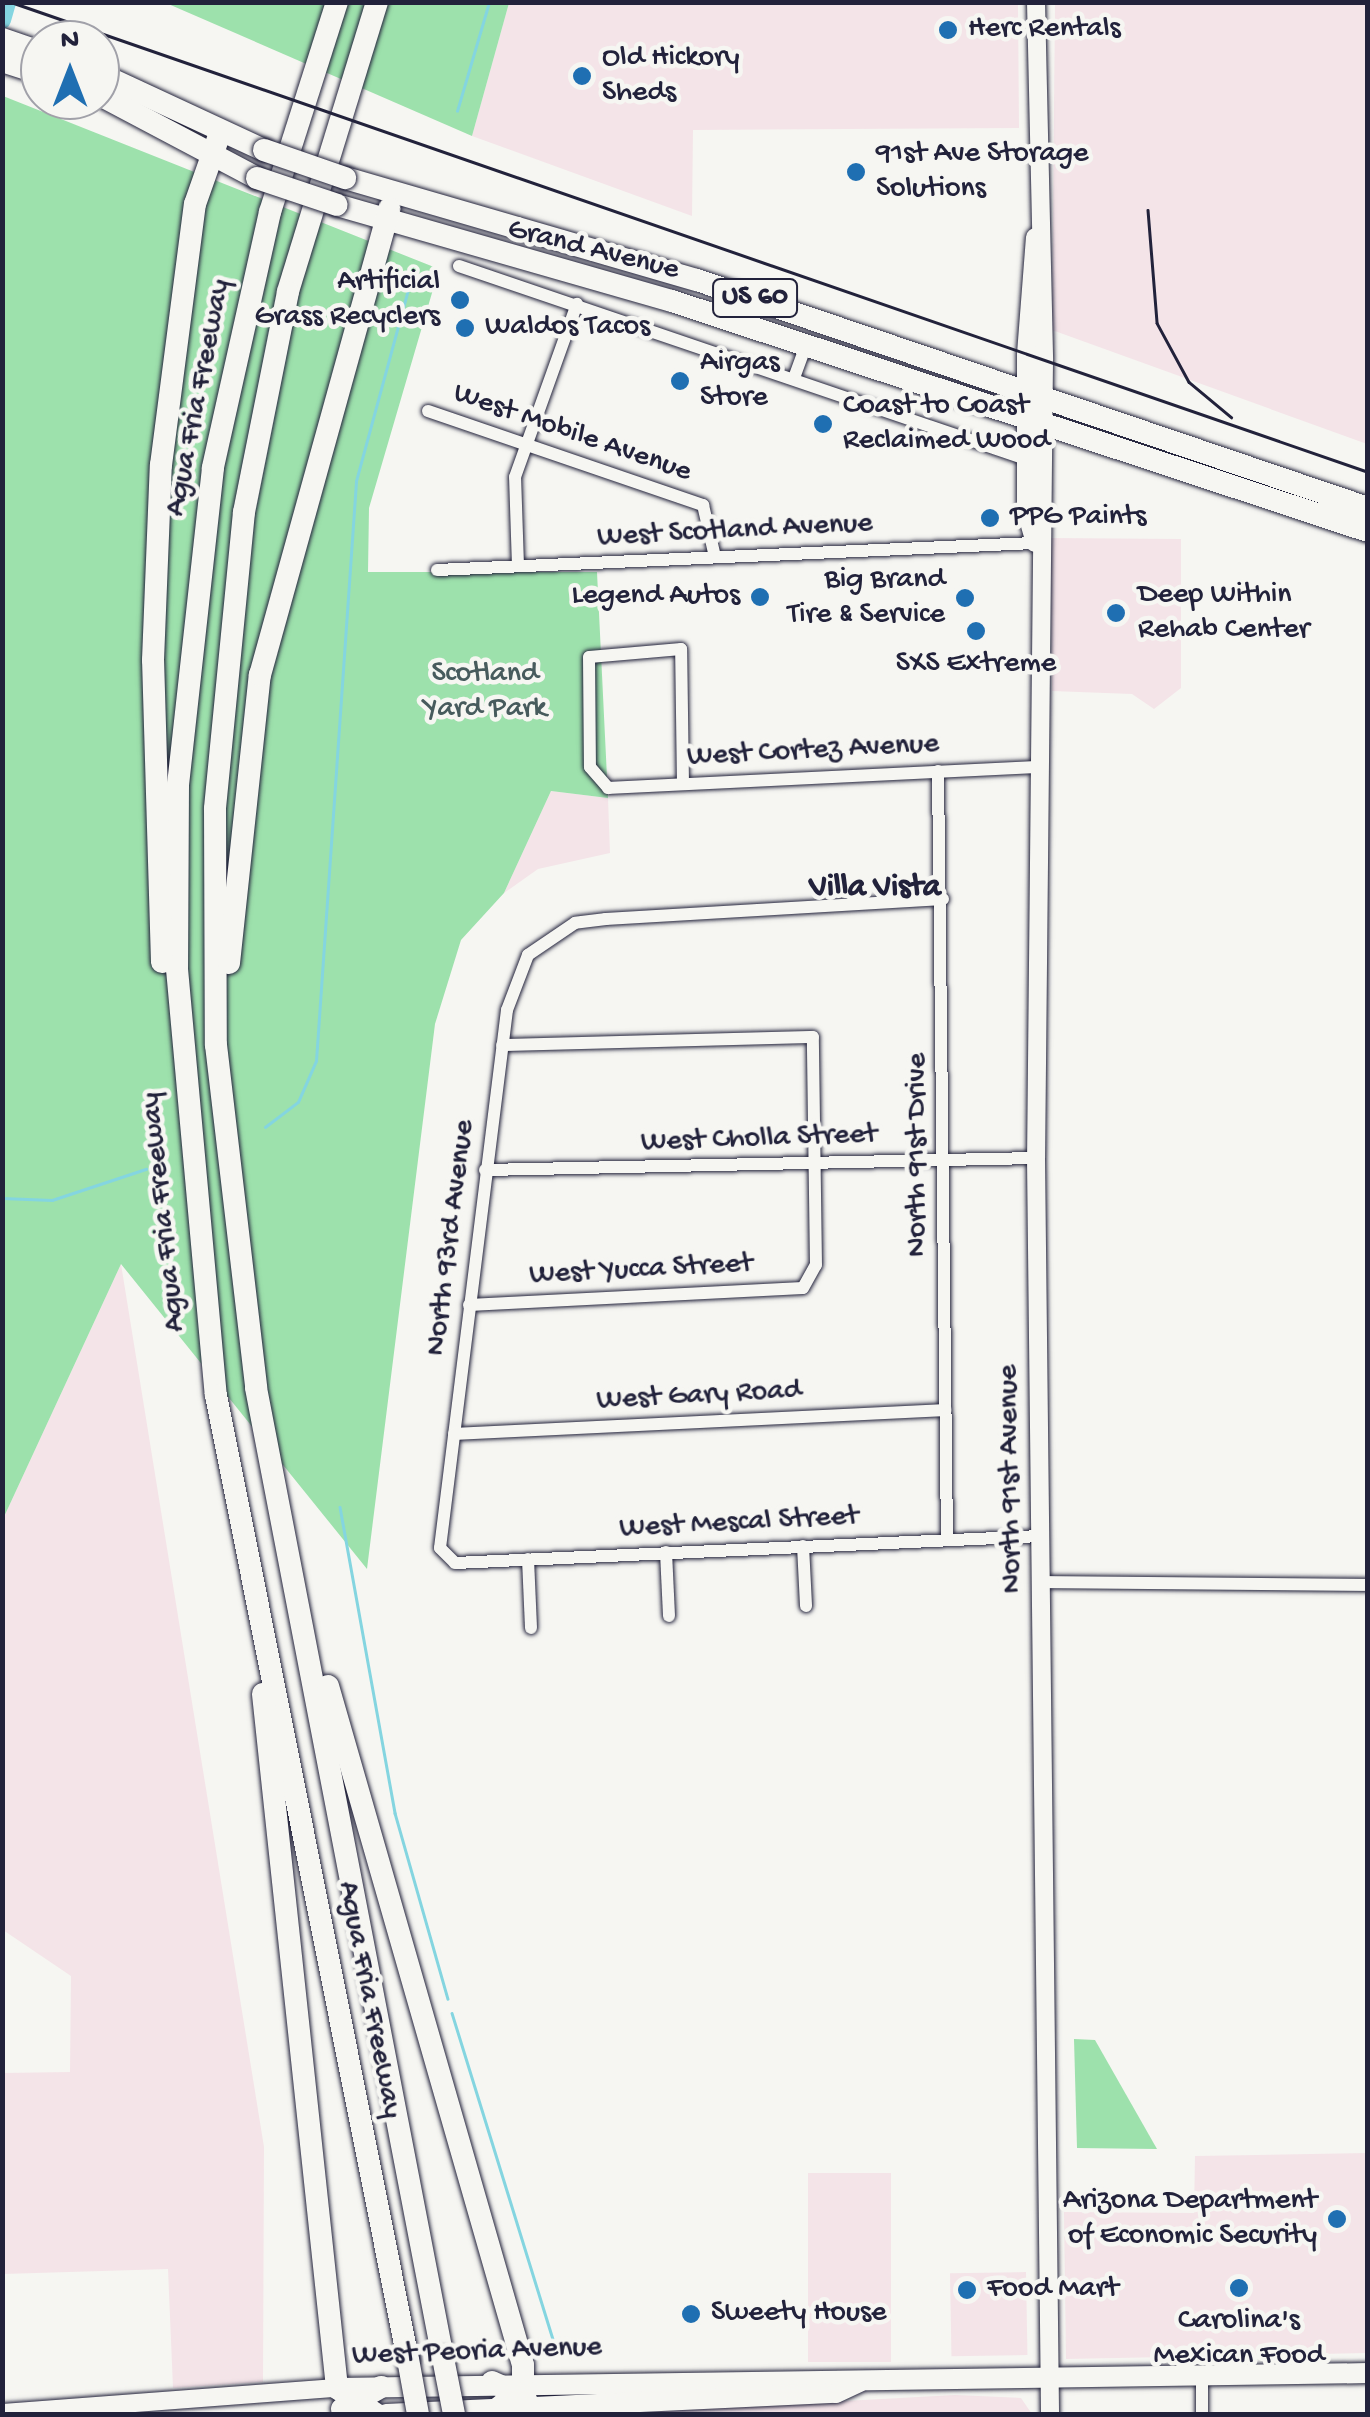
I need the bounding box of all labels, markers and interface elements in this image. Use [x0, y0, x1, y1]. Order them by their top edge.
place label: Herc Rentals [968, 12, 1121, 48]
marker: Herc Rentals [937, 19, 959, 41]
north arrow [20, 20, 120, 120]
text: N [61, 25, 79, 58]
place label: Old Hickory Sheds [602, 41, 740, 112]
marker: Old Hickory Sheds [571, 65, 593, 87]
place label: 91st Ave Storage Solutions [876, 137, 1089, 208]
marker: 91st Ave Storage Solutions [845, 161, 867, 183]
street label: Grand Avenue [504, 212, 682, 290]
place label: Artificial Grass Recyclers [254, 265, 440, 336]
road number: US 60 [710, 275, 800, 321]
street label: Agua Fria Freeway [159, 277, 241, 519]
marker: Artificial Grass Recyclers [449, 289, 471, 311]
place label: Waldos Tacos [485, 310, 650, 346]
marker: Waldos Tacos [454, 317, 476, 339]
place label: Airgas Store [700, 346, 780, 416]
marker: Airgas Store [669, 370, 691, 392]
street label: West Mobile Avenue [448, 376, 696, 492]
place label: Coast to Coast Reclaimed Wood [843, 389, 1050, 460]
marker: Coast to Coast Reclaimed Wood [812, 413, 834, 435]
place label: PPG Paints [1010, 500, 1146, 536]
street label: West Scotland Avenue [596, 507, 874, 557]
marker: PPG Paints [979, 507, 1001, 529]
place label: Big Brand Tire & Service [787, 563, 945, 634]
place label: Deep Within Rehab Center [1138, 578, 1309, 648]
place label: Legend Autos [571, 579, 740, 615]
marker: Legend Autos [749, 586, 771, 608]
marker: Big Brand Tire & Service [954, 587, 976, 609]
marker: Deep Within Rehab Center [1103, 600, 1129, 626]
marker: SXS Extreme [965, 620, 987, 642]
place label: SXS Extreme [896, 647, 1056, 683]
park label: Scotland Yard Park [423, 657, 547, 728]
street label: West Cortez Avenue [686, 727, 940, 777]
district label: Villa Vista [809, 869, 941, 907]
street label: North 91st Drive [901, 1053, 937, 1257]
street label: Agua Fria Freeway [135, 1091, 195, 1333]
street label: North 93rd Avenue [420, 1118, 484, 1358]
street label: West Cholla Street [640, 1118, 878, 1162]
street label: West Yucca Street [528, 1247, 754, 1295]
street label: North 91st Avenue [992, 1364, 1032, 1594]
street label: West Gary Road [596, 1374, 802, 1420]
street label: West Mescal Street [619, 1500, 859, 1548]
street label: Agua Fria Freeway [327, 1879, 409, 2121]
place label: Arizona Department of Economic Security [1063, 2184, 1317, 2254]
marker: Arizona Department of Economic Security [1326, 2208, 1348, 2230]
place label: Food Mart [987, 2272, 1119, 2308]
marker: Carolina's Mexican Food [1228, 2277, 1250, 2299]
marker: Food Mart [956, 2279, 978, 2301]
place label: Sweety House [711, 2296, 887, 2332]
marker: Sweety House [680, 2303, 702, 2325]
place label: Carolina's Mexican Food [1154, 2304, 1324, 2374]
street label: West Peoria Avenue [351, 2331, 603, 2375]

